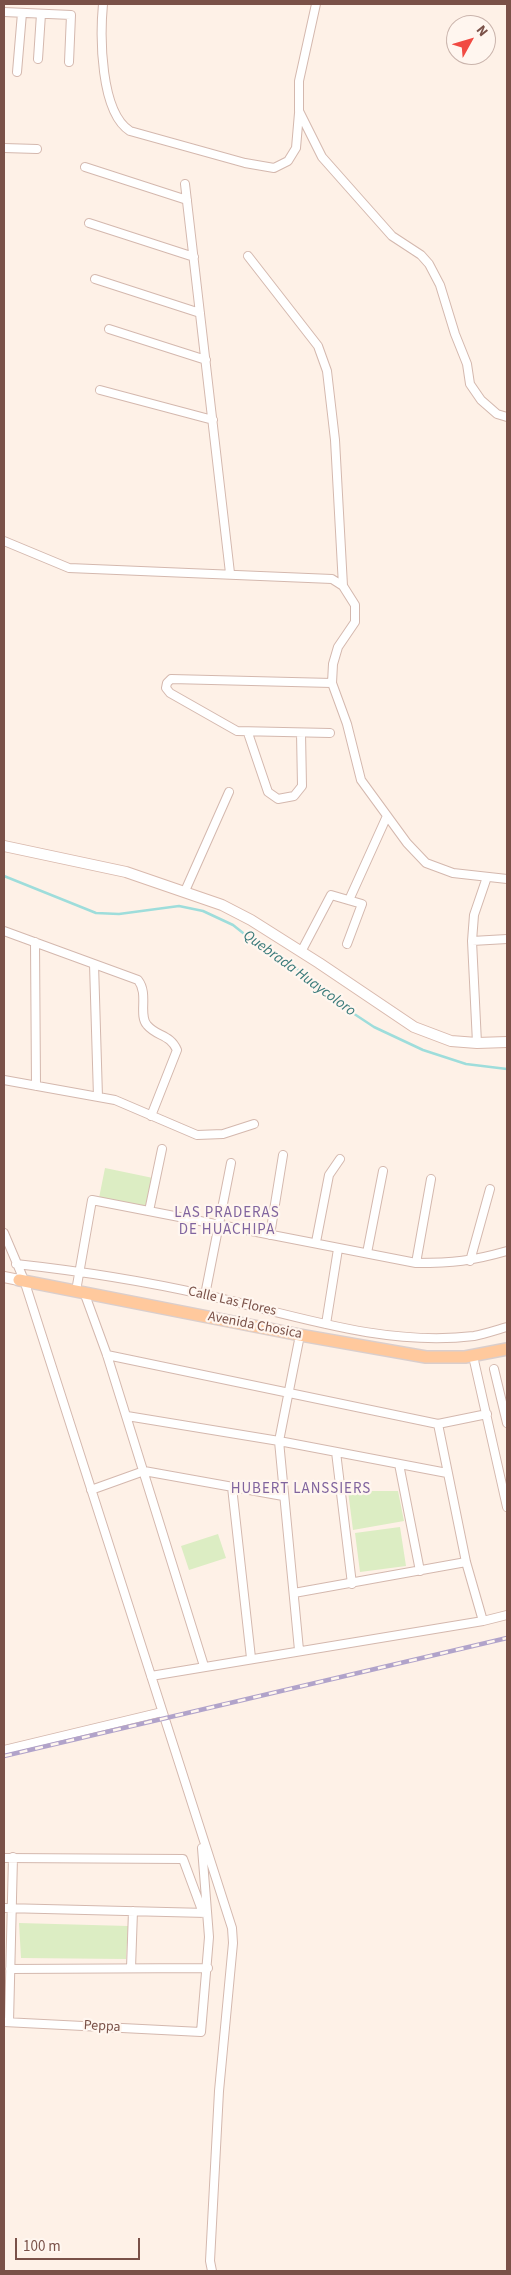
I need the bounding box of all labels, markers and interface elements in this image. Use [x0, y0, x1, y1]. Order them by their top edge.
north arrow [446, 15, 496, 65]
text: N [471, 21, 493, 41]
water label: Quebrada Huaycoloro [239, 927, 359, 1021]
district label: LAS PRADERAS DE HUACHIPA [173, 1205, 281, 1240]
street label: Calle Las Flores [186, 1284, 278, 1320]
street label: Avenida Chosica [207, 1309, 303, 1343]
district label: HUBERT LANSSIERS [229, 1481, 373, 1499]
street label: Peppa [83, 2018, 121, 2036]
scale bar [18, 2228, 142, 2260]
text: 100 m [23, 2236, 61, 2257]

